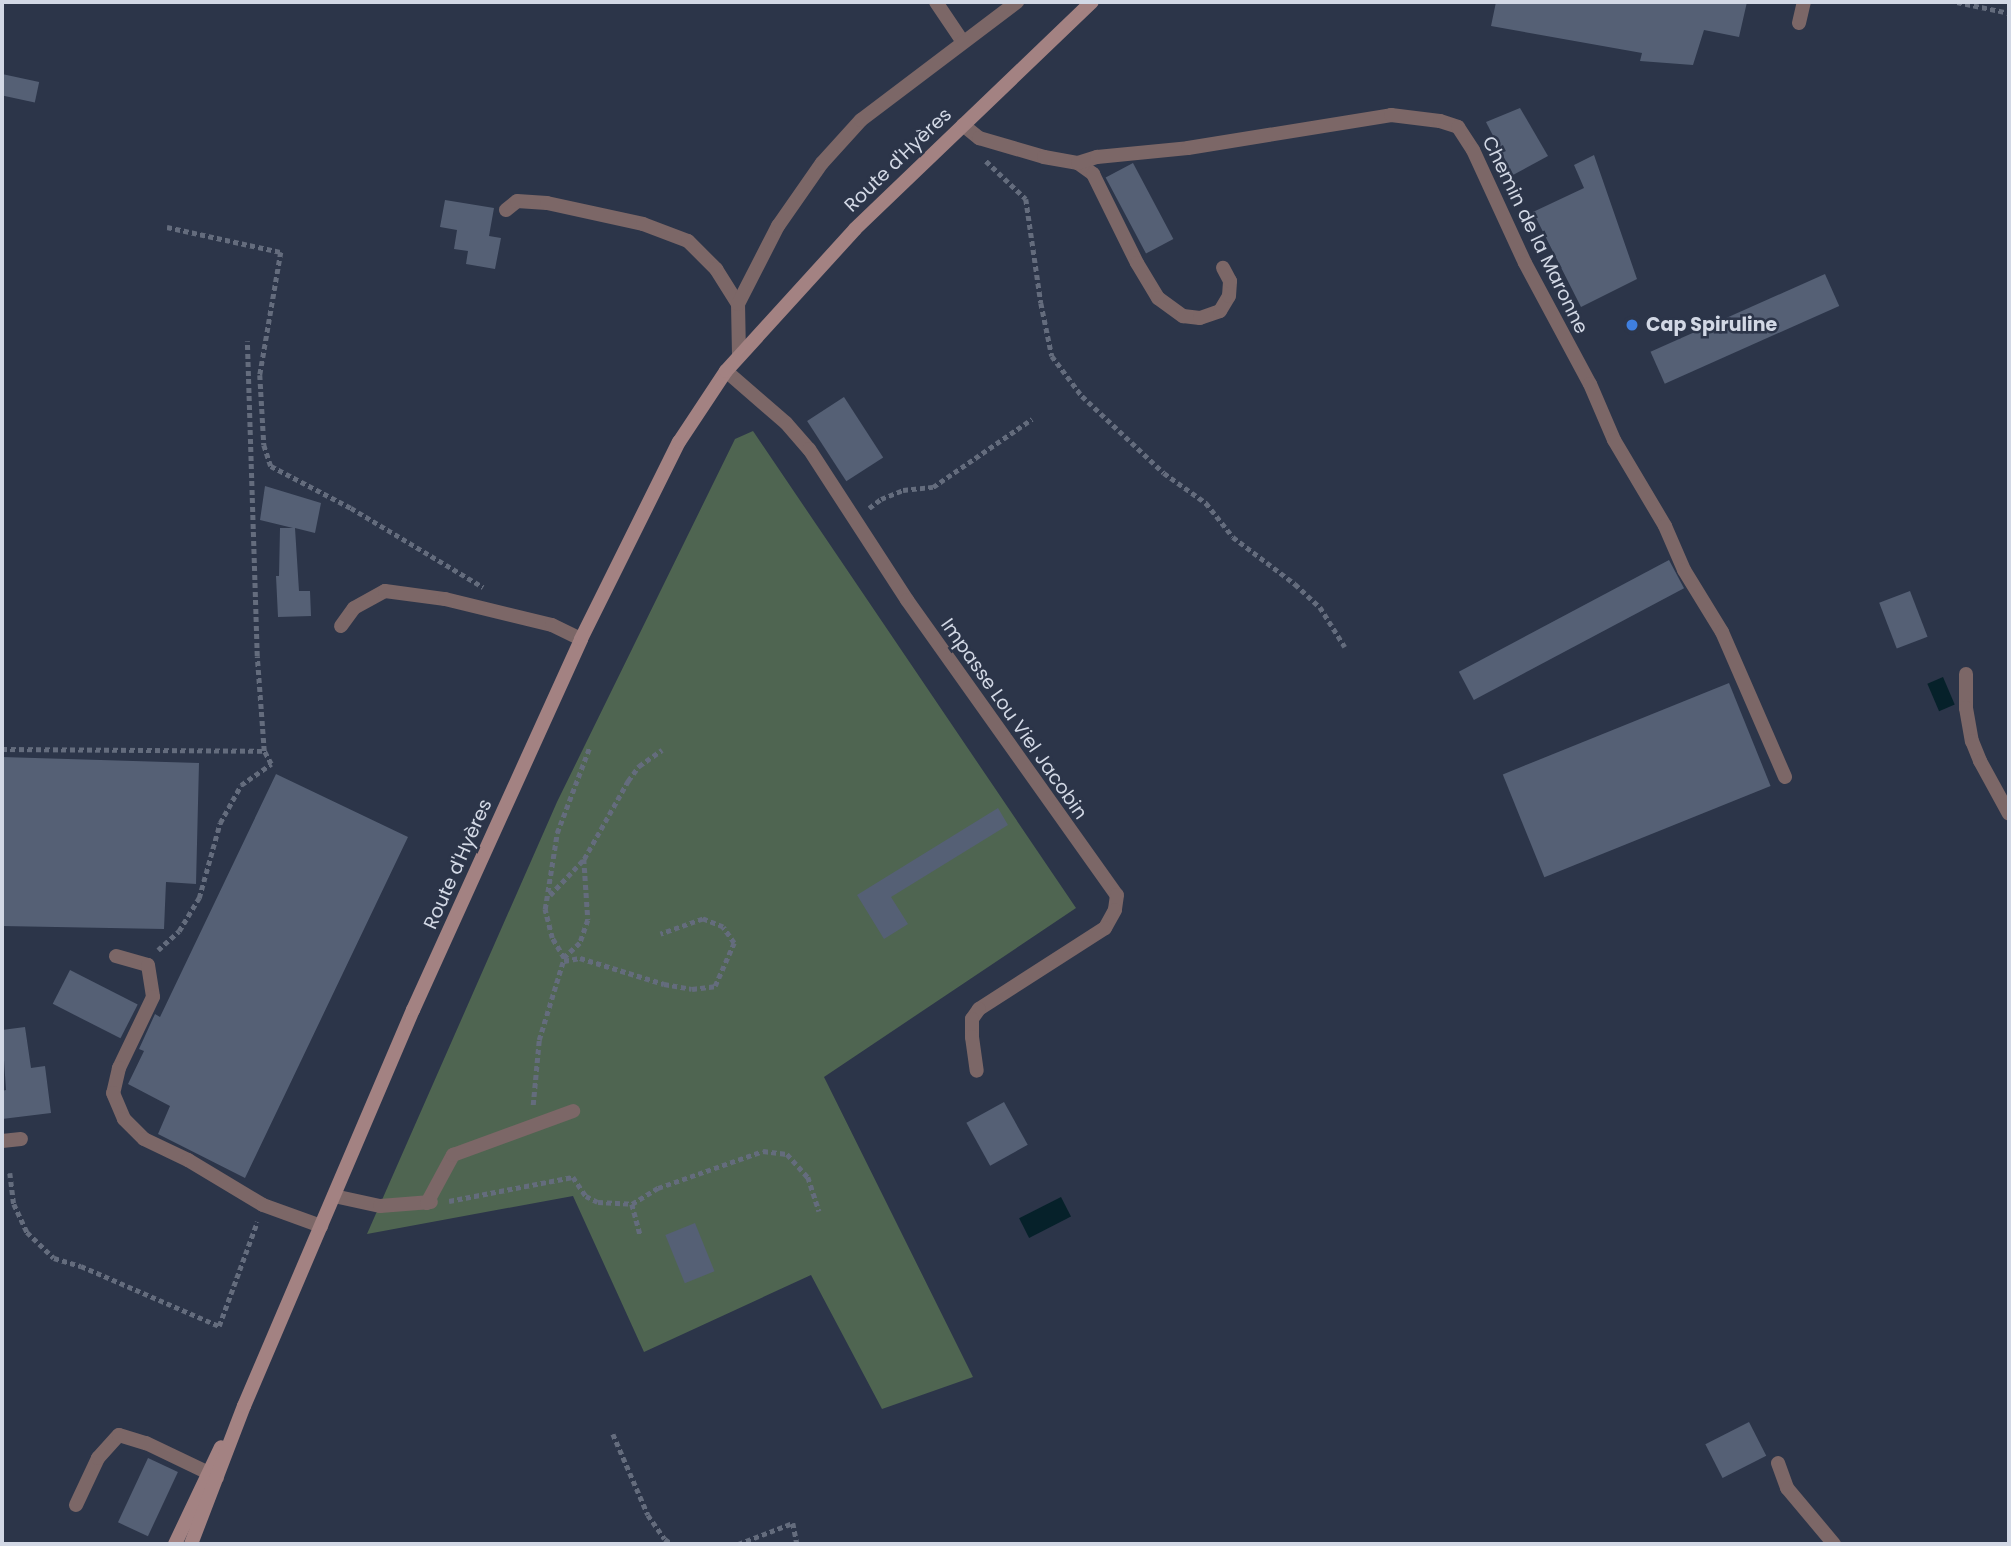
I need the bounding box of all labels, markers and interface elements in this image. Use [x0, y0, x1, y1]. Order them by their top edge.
street label: Route d'Hyères [840, 103, 956, 217]
street label: Chemin de la Maronne [1477, 133, 1593, 337]
place label: Cap Spiruline [1646, 314, 1777, 336]
marker: Cap Spiruline [1624, 317, 1640, 333]
street label: Impasse Lou Viel Jacobin [936, 614, 1092, 824]
street label: Route d'Hyères [419, 795, 497, 933]

